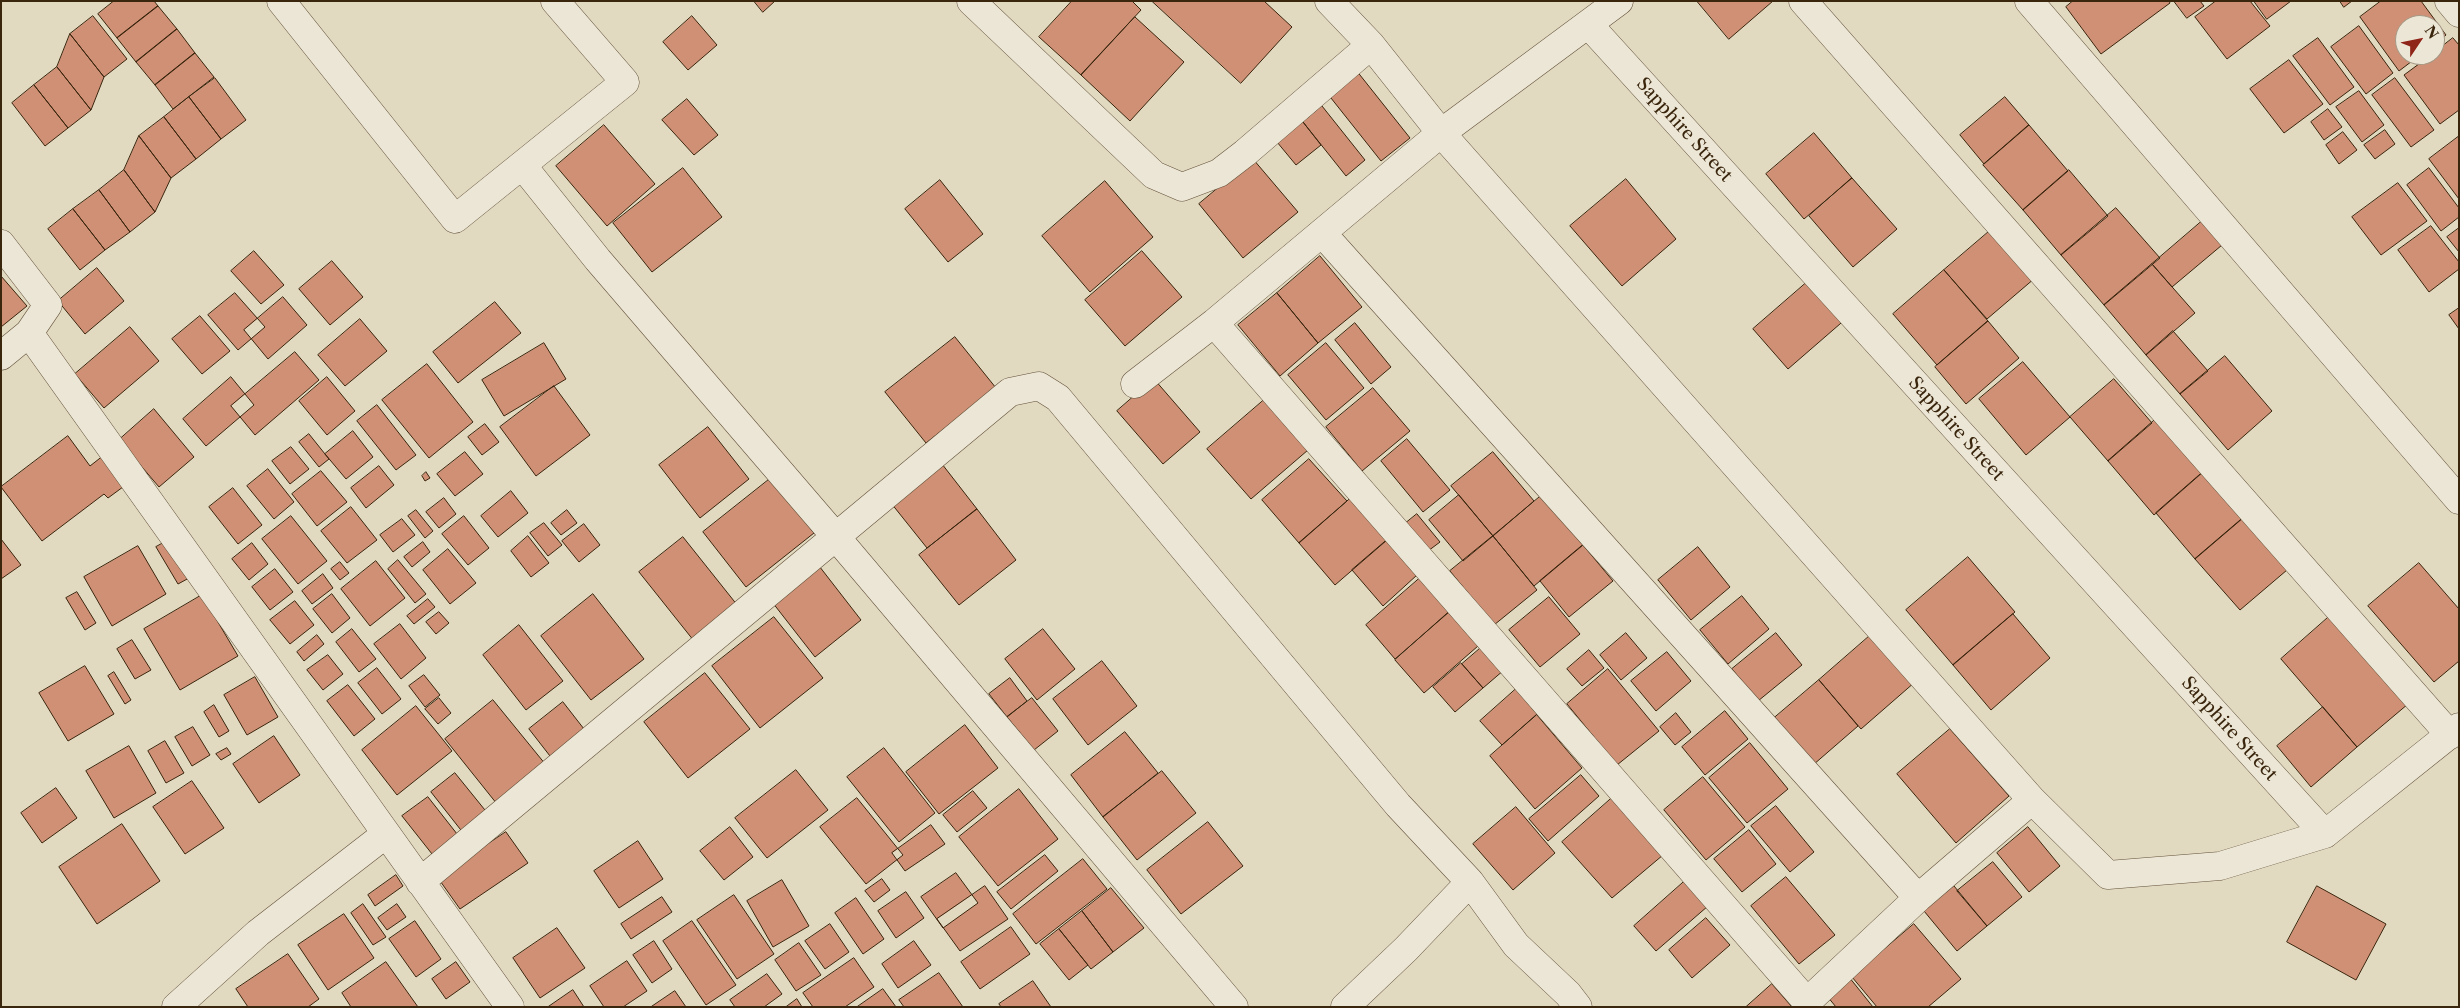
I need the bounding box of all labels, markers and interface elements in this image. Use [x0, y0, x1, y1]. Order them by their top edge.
north arrow [2395, 15, 2445, 65]
text: N [2421, 22, 2442, 42]
street label: Sapphire Street [1632, 74, 1736, 186]
street label: Sapphire Street [1904, 373, 2008, 485]
street label: Sapphire Street [2177, 673, 2281, 785]

